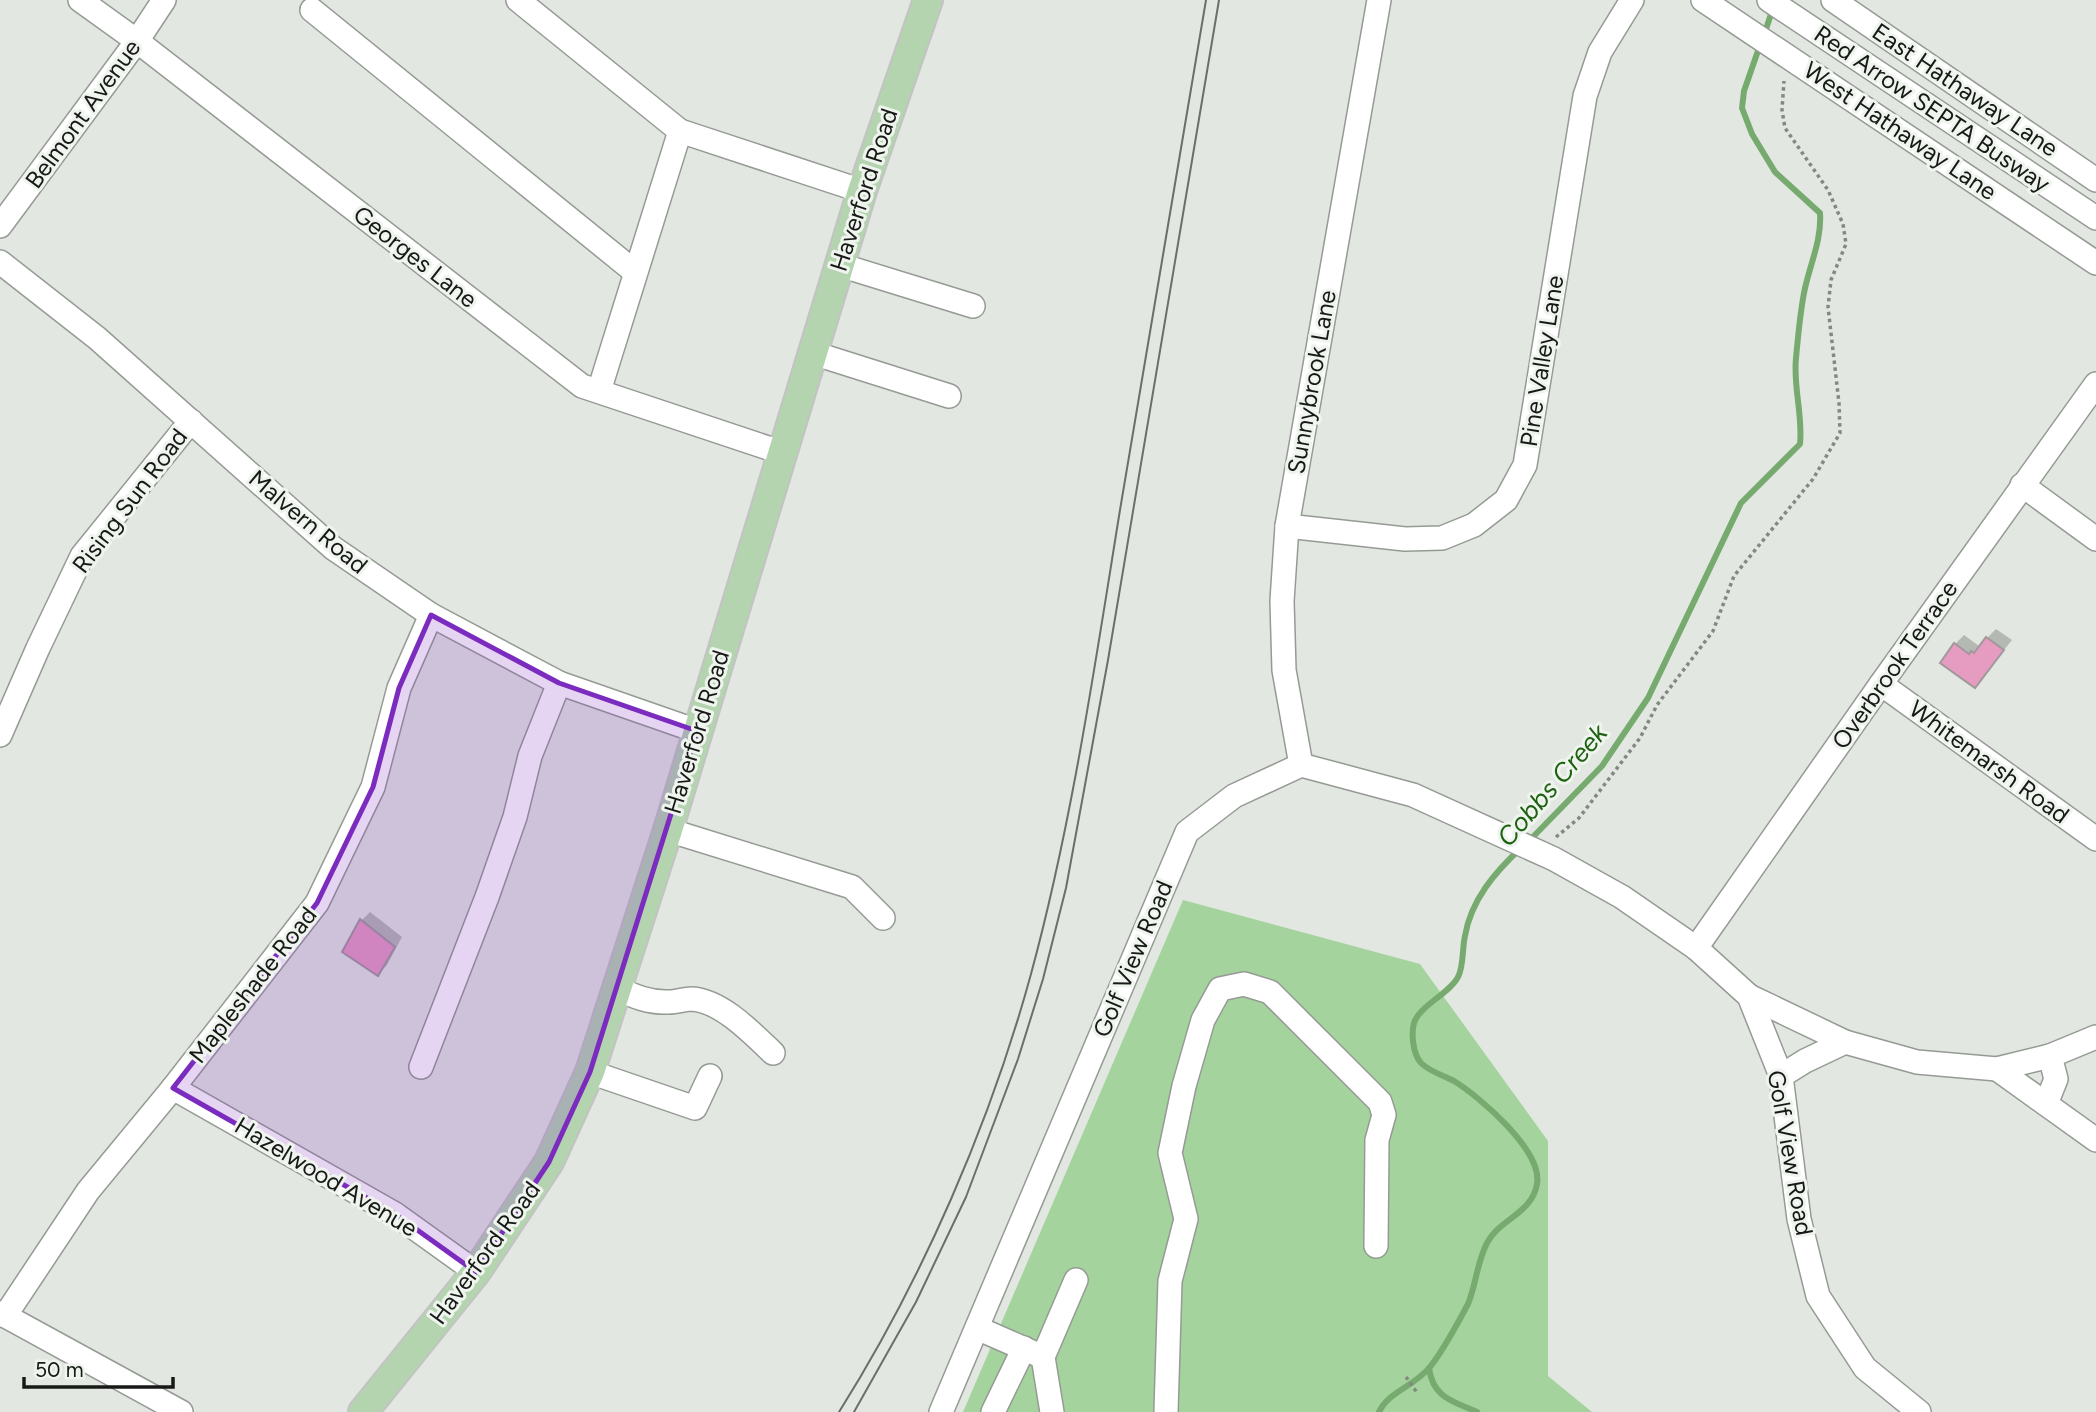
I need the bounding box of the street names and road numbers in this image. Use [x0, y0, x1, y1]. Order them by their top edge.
street label: East Hathaway Lane [1867, 17, 2064, 163]
street label: Red Arrow SEPTA Busway [1809, 19, 2056, 199]
street label: Belmont Avenue [19, 34, 146, 194]
street label: West Hathaway Lane [1798, 55, 2002, 206]
street label: Haverford Road [824, 105, 904, 275]
street label: Georges Lane [348, 199, 483, 314]
street label: Pine Valley Lane [1514, 273, 1569, 449]
street label: Sunnybrook Lane [1281, 288, 1342, 476]
street label: Rising Sun Road [66, 423, 193, 579]
street label: Malvern Road [243, 464, 373, 580]
street label: Overbrook Terrace [1826, 575, 1964, 755]
street label: Haverford Road [658, 647, 735, 817]
street label: Whitemarsh Road [1904, 694, 2075, 829]
street label: Golf View Road [1087, 876, 1179, 1041]
street label: Mapleshade Road [183, 901, 323, 1069]
street label: Golf View Road [1762, 1068, 1819, 1238]
street label: Hazelwood Avenue [230, 1111, 423, 1243]
street label: Haverford Road [423, 1176, 546, 1330]

